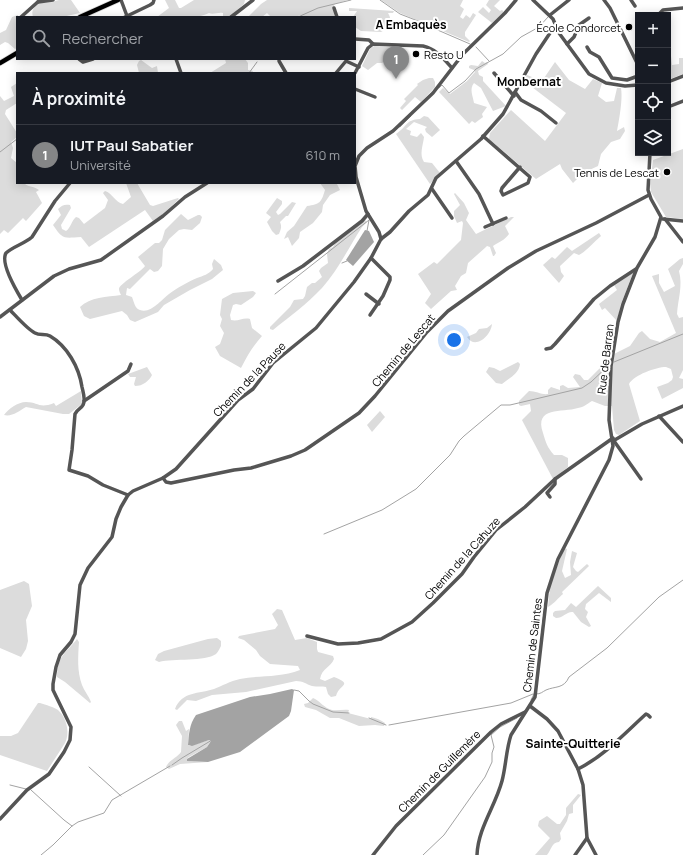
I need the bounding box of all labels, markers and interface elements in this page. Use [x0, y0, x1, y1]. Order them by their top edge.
map controls [635, 12, 671, 156]
button: + [635, 12, 671, 48]
search box [16, 16, 356, 60]
district label: A Embaquès [375, 16, 447, 33]
place label: École Condorcet [537, 20, 621, 35]
marker: École Condorcet [624, 22, 634, 32]
icon: search [30, 27, 52, 49]
text: Rechercher [62, 28, 143, 49]
pin: 1 [383, 46, 409, 79]
place label: Resto U [424, 47, 464, 62]
button: − [635, 48, 671, 84]
marker: Resto U [411, 49, 421, 59]
district label: Monbernat [497, 73, 561, 90]
button: locate [635, 84, 671, 120]
text: À proximité [32, 87, 126, 110]
button: layers [635, 120, 671, 156]
text: IUT Paul Sabatier [70, 135, 193, 156]
text: 1 [42, 146, 48, 164]
text: 610 m [306, 146, 340, 164]
text: Université [70, 156, 131, 174]
place label: Tennis de Lescat [574, 165, 659, 180]
marker: Tennis de Lescat [662, 167, 672, 177]
street label: Chemin de Lescat [368, 310, 438, 390]
street label: Rue de Barran [593, 323, 617, 395]
your location [444, 330, 464, 350]
street label: Chemin de la Pause [209, 338, 289, 420]
street label: Chemin de la Cahuze [421, 513, 503, 602]
street label: Chemin de Saintes [519, 597, 545, 693]
street label: Chemin de Guillemère [395, 726, 484, 815]
district label: Sainte-Quitterie [526, 735, 620, 752]

